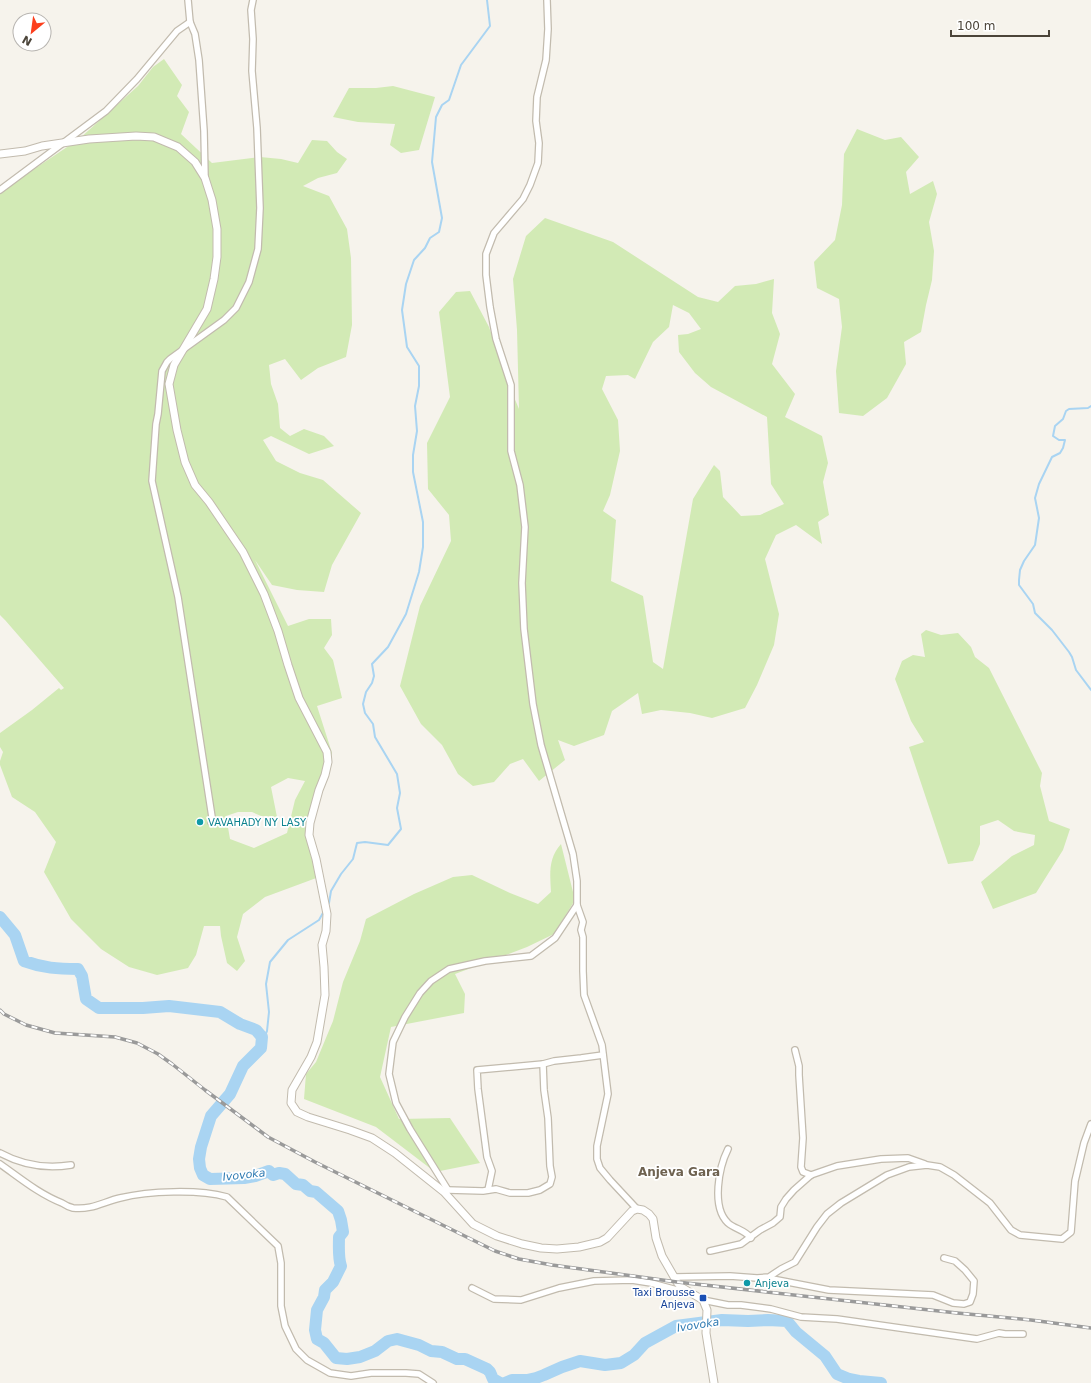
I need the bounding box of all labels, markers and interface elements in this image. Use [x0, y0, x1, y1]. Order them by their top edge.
north arrow [12, 12, 52, 52]
scale bar [951, 12, 1049, 38]
text: 100 m [957, 19, 995, 33]
text: N [20, 32, 35, 48]
marker: VAVAHADY NY LASY [195, 817, 205, 827]
place label: VAVAHADY NY LASY [208, 817, 307, 828]
district label: Anjeva Gara [638, 1165, 720, 1179]
water label: Ivovoka [222, 1166, 266, 1184]
marker: Anjeva [742, 1278, 752, 1288]
place label: Anjeva [755, 1278, 789, 1289]
place label: Taxi Brousse Anjeva [632, 1287, 695, 1310]
marker: Taxi Brousse Anjeva [698, 1293, 708, 1303]
water label: Ivovoka [676, 1315, 720, 1335]

